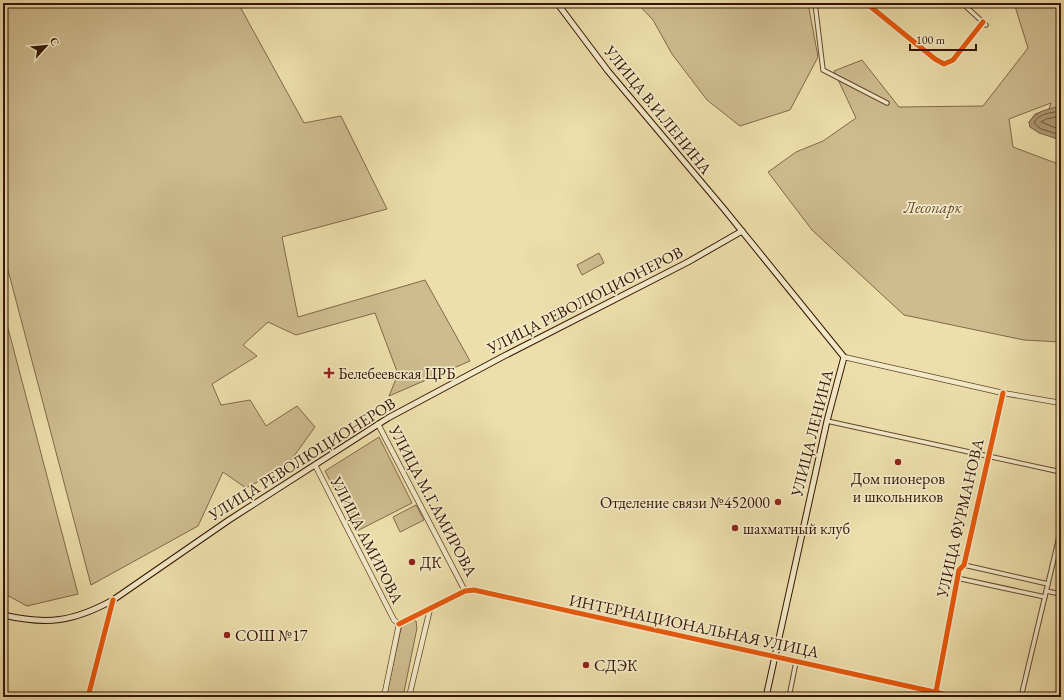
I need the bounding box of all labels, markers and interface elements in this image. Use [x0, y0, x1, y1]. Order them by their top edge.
north arrow [26, 26, 66, 66]
scale bar [910, 26, 976, 52]
text: 100 m [916, 32, 946, 48]
text: С [47, 35, 63, 48]
street label: УЛИЦА В.И.ЛЕНИНА [599, 41, 717, 179]
park label: Лесопарк [903, 197, 962, 218]
street label: УЛИЦА РЕВОЛЮЦИОНЕРОВ [483, 241, 686, 359]
place label: Белебеевская ЦРБ [338, 363, 455, 384]
street label: УЛИЦА ЛЕНИНА [786, 366, 838, 500]
marker: Белебеевская ЦРБ [323, 367, 335, 379]
street label: УЛИЦА РЕВОЛЮЦИОНЕРОВ [204, 393, 399, 526]
street label: УЛИЦА М.Г.АМИРОВА [384, 421, 482, 581]
street label: УЛИЦА ФУРМАНОВА [931, 436, 989, 600]
marker: Дом пионеров и школьников [893, 457, 903, 467]
place label: Дом пионеров и школьников [851, 468, 945, 507]
street label: УЛИЦА АМИРОВА [325, 472, 409, 608]
place label: Отделение связи №452000 [600, 492, 770, 513]
marker: Отделение связи №452000 [773, 497, 783, 507]
place label: шахматный клуб [743, 518, 850, 539]
marker: шахматный клуб [730, 523, 740, 533]
place label: ДК [420, 552, 442, 573]
marker: ДК [407, 557, 417, 567]
street label: ИНТЕРНАЦИОНАЛЬНАЯ УЛИЦА [567, 589, 822, 663]
place label: СОШ №17 [235, 625, 308, 646]
marker: СОШ №17 [222, 630, 232, 640]
place label: СДЭК [594, 655, 638, 676]
marker: СДЭК [581, 660, 591, 670]

